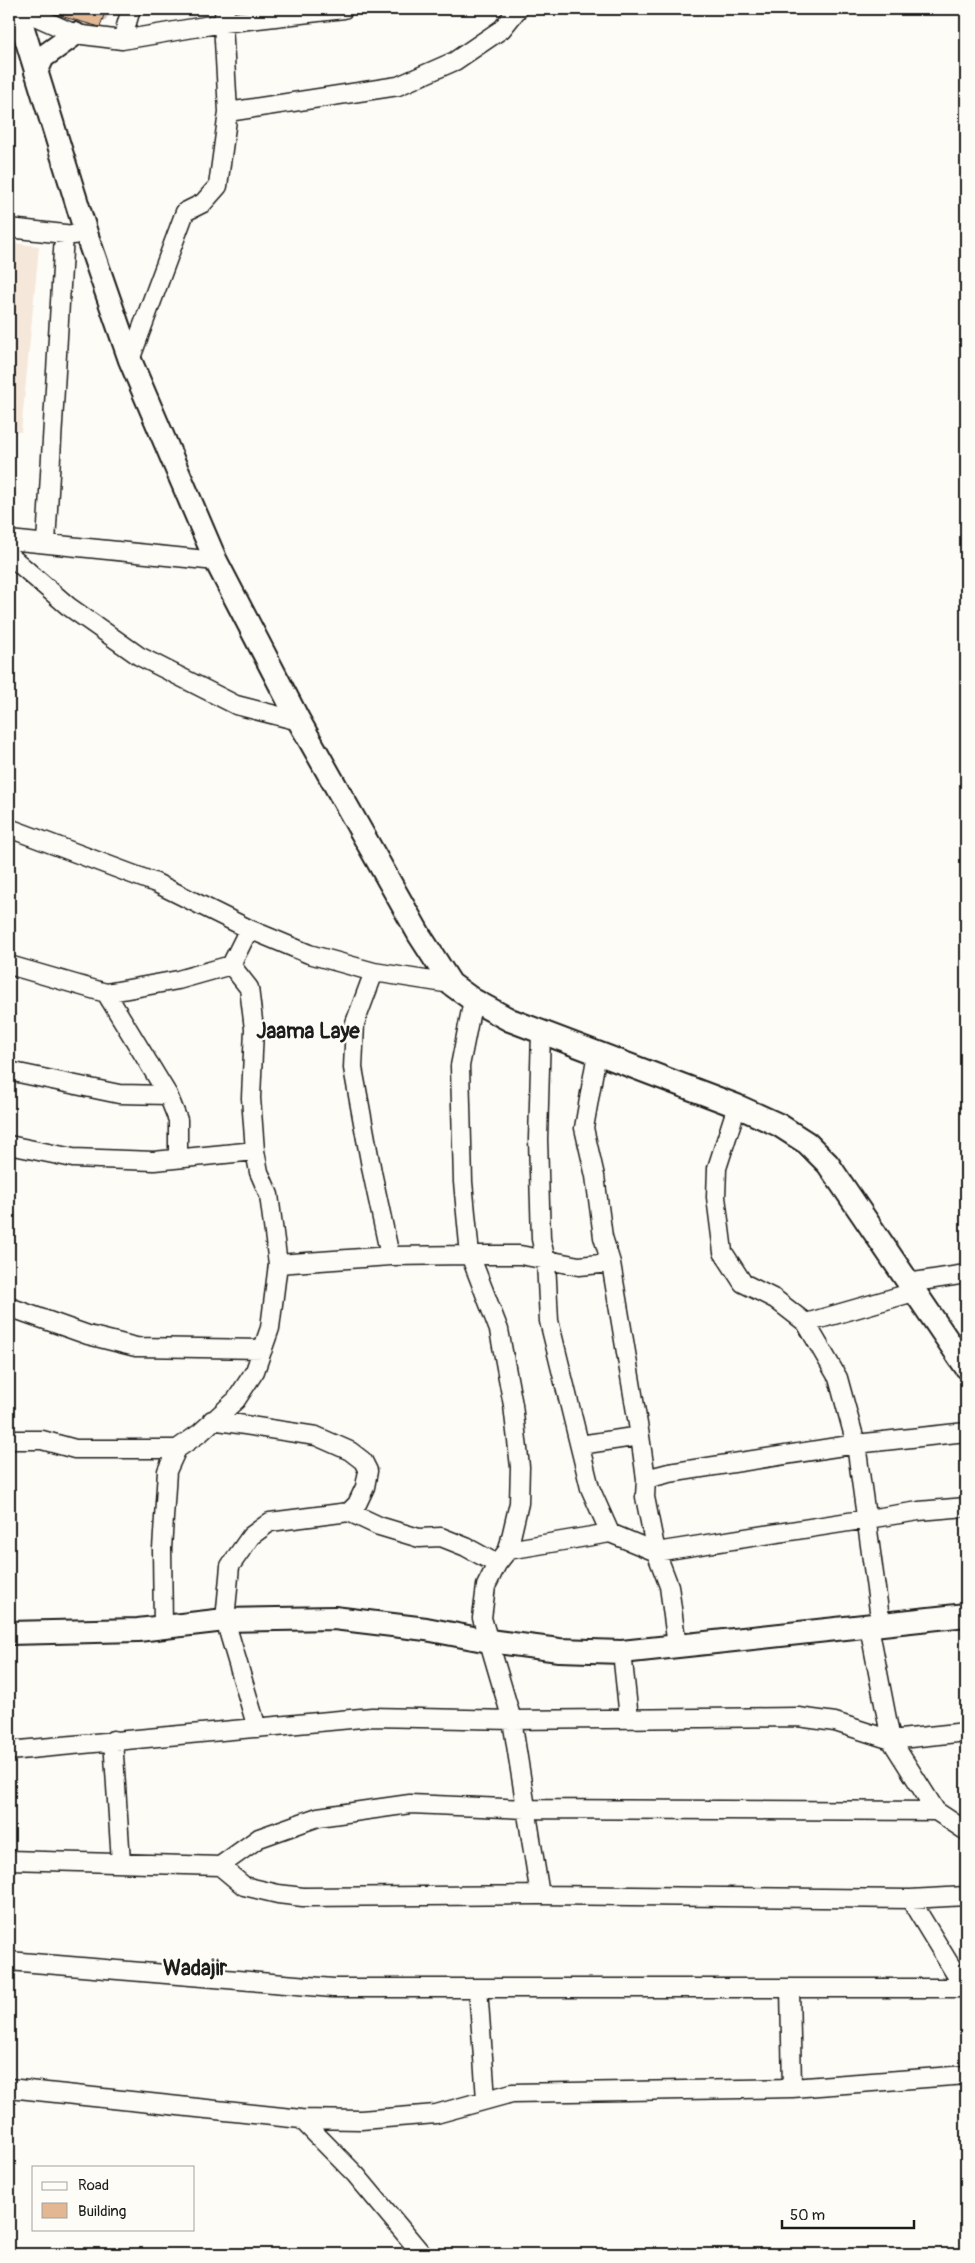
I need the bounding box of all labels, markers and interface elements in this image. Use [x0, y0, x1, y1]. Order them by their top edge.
district label: Jaama Laye [256, 1018, 360, 1045]
district label: Wadajir [163, 1955, 227, 1982]
legend [32, 2166, 195, 2230]
text: Road [78, 2176, 109, 2195]
scale bar [782, 2198, 915, 2230]
text: Building [78, 2202, 126, 2221]
text: 50 m [790, 2206, 825, 2225]

